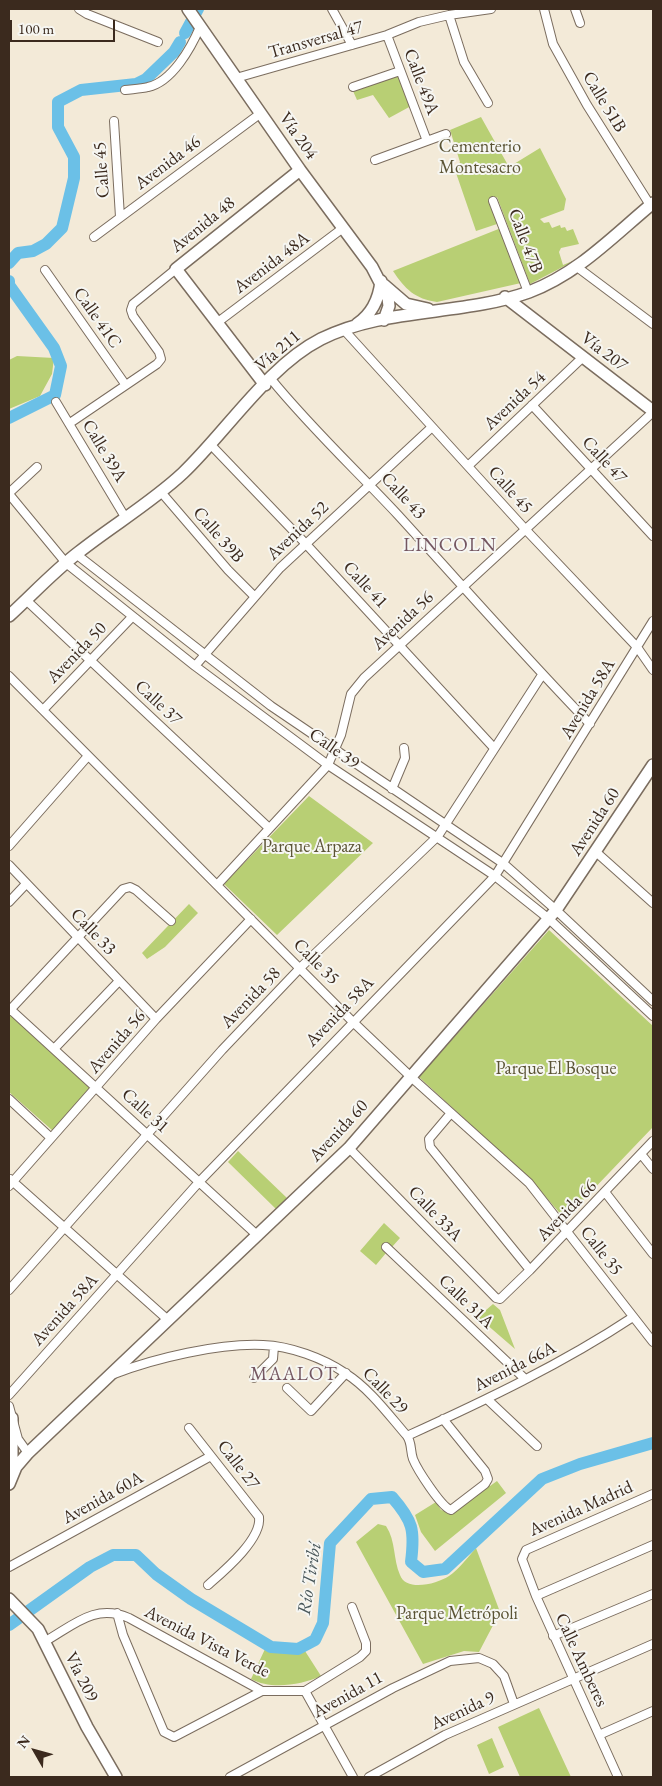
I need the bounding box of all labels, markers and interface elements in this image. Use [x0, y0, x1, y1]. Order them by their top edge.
scale bar [12, 10, 118, 42]
street label: Transversal 47 [266, 16, 366, 64]
text: 100 m [18, 19, 54, 38]
street label: Calle 49A [399, 46, 443, 118]
street label: Calle 51B [577, 68, 631, 136]
street label: Vía 204 [274, 108, 322, 164]
street label: Avenida 46 [131, 131, 205, 195]
park label: Cementerio Montesacro [439, 136, 521, 178]
street label: Calle 45 [89, 141, 115, 199]
street label: Avenida 48 [166, 192, 240, 258]
street label: Calle 47B [503, 206, 547, 276]
street label: Avenida 48A [230, 228, 314, 298]
street label: Calle 41C [68, 283, 126, 353]
street label: Vía 211 [251, 326, 305, 376]
street label: Vía 207 [576, 327, 632, 377]
street label: Avenida 54 [480, 367, 550, 435]
street label: Calle 39A [77, 416, 131, 486]
street label: Calle 47 [577, 432, 631, 488]
street label: Calle 45 [483, 462, 537, 518]
street label: Calle 43 [376, 468, 430, 524]
street label: Avenida 52 [263, 497, 333, 565]
street label: Calle 39B [188, 503, 248, 567]
district label: LINCOLN [402, 535, 498, 557]
street label: Calle 41 [338, 557, 392, 613]
street label: Avenida 56 [368, 587, 438, 655]
street label: Avenida 50 [43, 618, 111, 688]
street label: Avenida 58A [556, 655, 620, 743]
street label: Calle 37 [130, 676, 186, 730]
street label: Calle 39 [305, 724, 363, 774]
street label: Avenida 60 [565, 784, 625, 860]
park label: Parque Arpaza [262, 836, 362, 858]
street label: Calle 33 [66, 904, 120, 960]
street label: Calle 35 [288, 934, 344, 990]
street label: Avenida 58 [217, 963, 285, 1033]
street label: Avenida 58A [301, 972, 379, 1052]
street label: Avenida 56 [84, 1006, 150, 1078]
park label: Parque El Bosque [496, 1058, 616, 1080]
street label: Calle 31 [117, 1084, 173, 1138]
street label: Avenida 60 [305, 1096, 373, 1166]
street label: Avenida 66 [533, 1176, 601, 1246]
street label: Calle 33A [403, 1182, 467, 1246]
street label: Calle 35 [575, 1222, 627, 1280]
street label: Avenida 58A [27, 1270, 103, 1350]
street label: Calle 31A [434, 1270, 498, 1334]
street label: Avenida 66A [470, 1337, 560, 1397]
street label: Calle 29 [358, 1363, 412, 1419]
district label: MAALOT [250, 1364, 338, 1386]
street label: Calle 27 [212, 1436, 264, 1494]
street label: Avenida 60A [59, 1467, 147, 1529]
street label: Avenida Madrid [526, 1477, 636, 1541]
water label: Río Tiribí [293, 1541, 327, 1617]
street label: Avenida Vista Verde [141, 1601, 273, 1683]
park label: Parque Metrópoli [396, 1603, 518, 1625]
street label: Calle Amberes [550, 1610, 612, 1710]
street label: Vía 209 [59, 1649, 103, 1705]
street label: Avenida 11 [309, 1667, 387, 1723]
street label: Avenida 9 [428, 1687, 498, 1735]
north arrow [10, 1726, 60, 1776]
text: N [13, 1732, 34, 1752]

